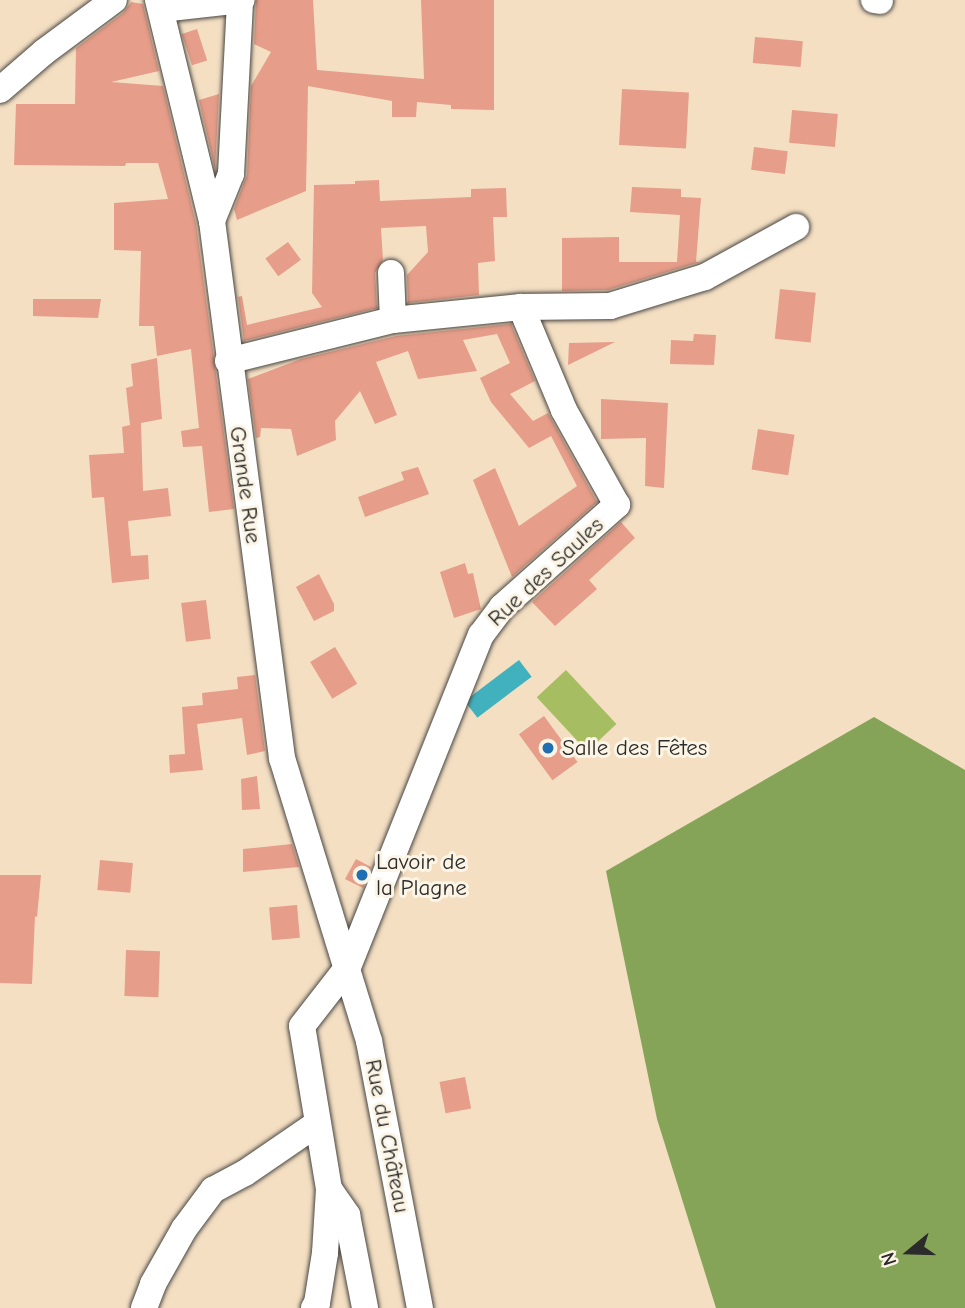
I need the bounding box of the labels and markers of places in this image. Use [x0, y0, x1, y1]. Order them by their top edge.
place label: Salle des Fêtes [562, 734, 707, 762]
marker: Salle des Fêtes [540, 740, 556, 756]
place label: Lavoir de la Plagne [376, 848, 467, 902]
marker: Lavoir de la Plagne [354, 867, 370, 883]

